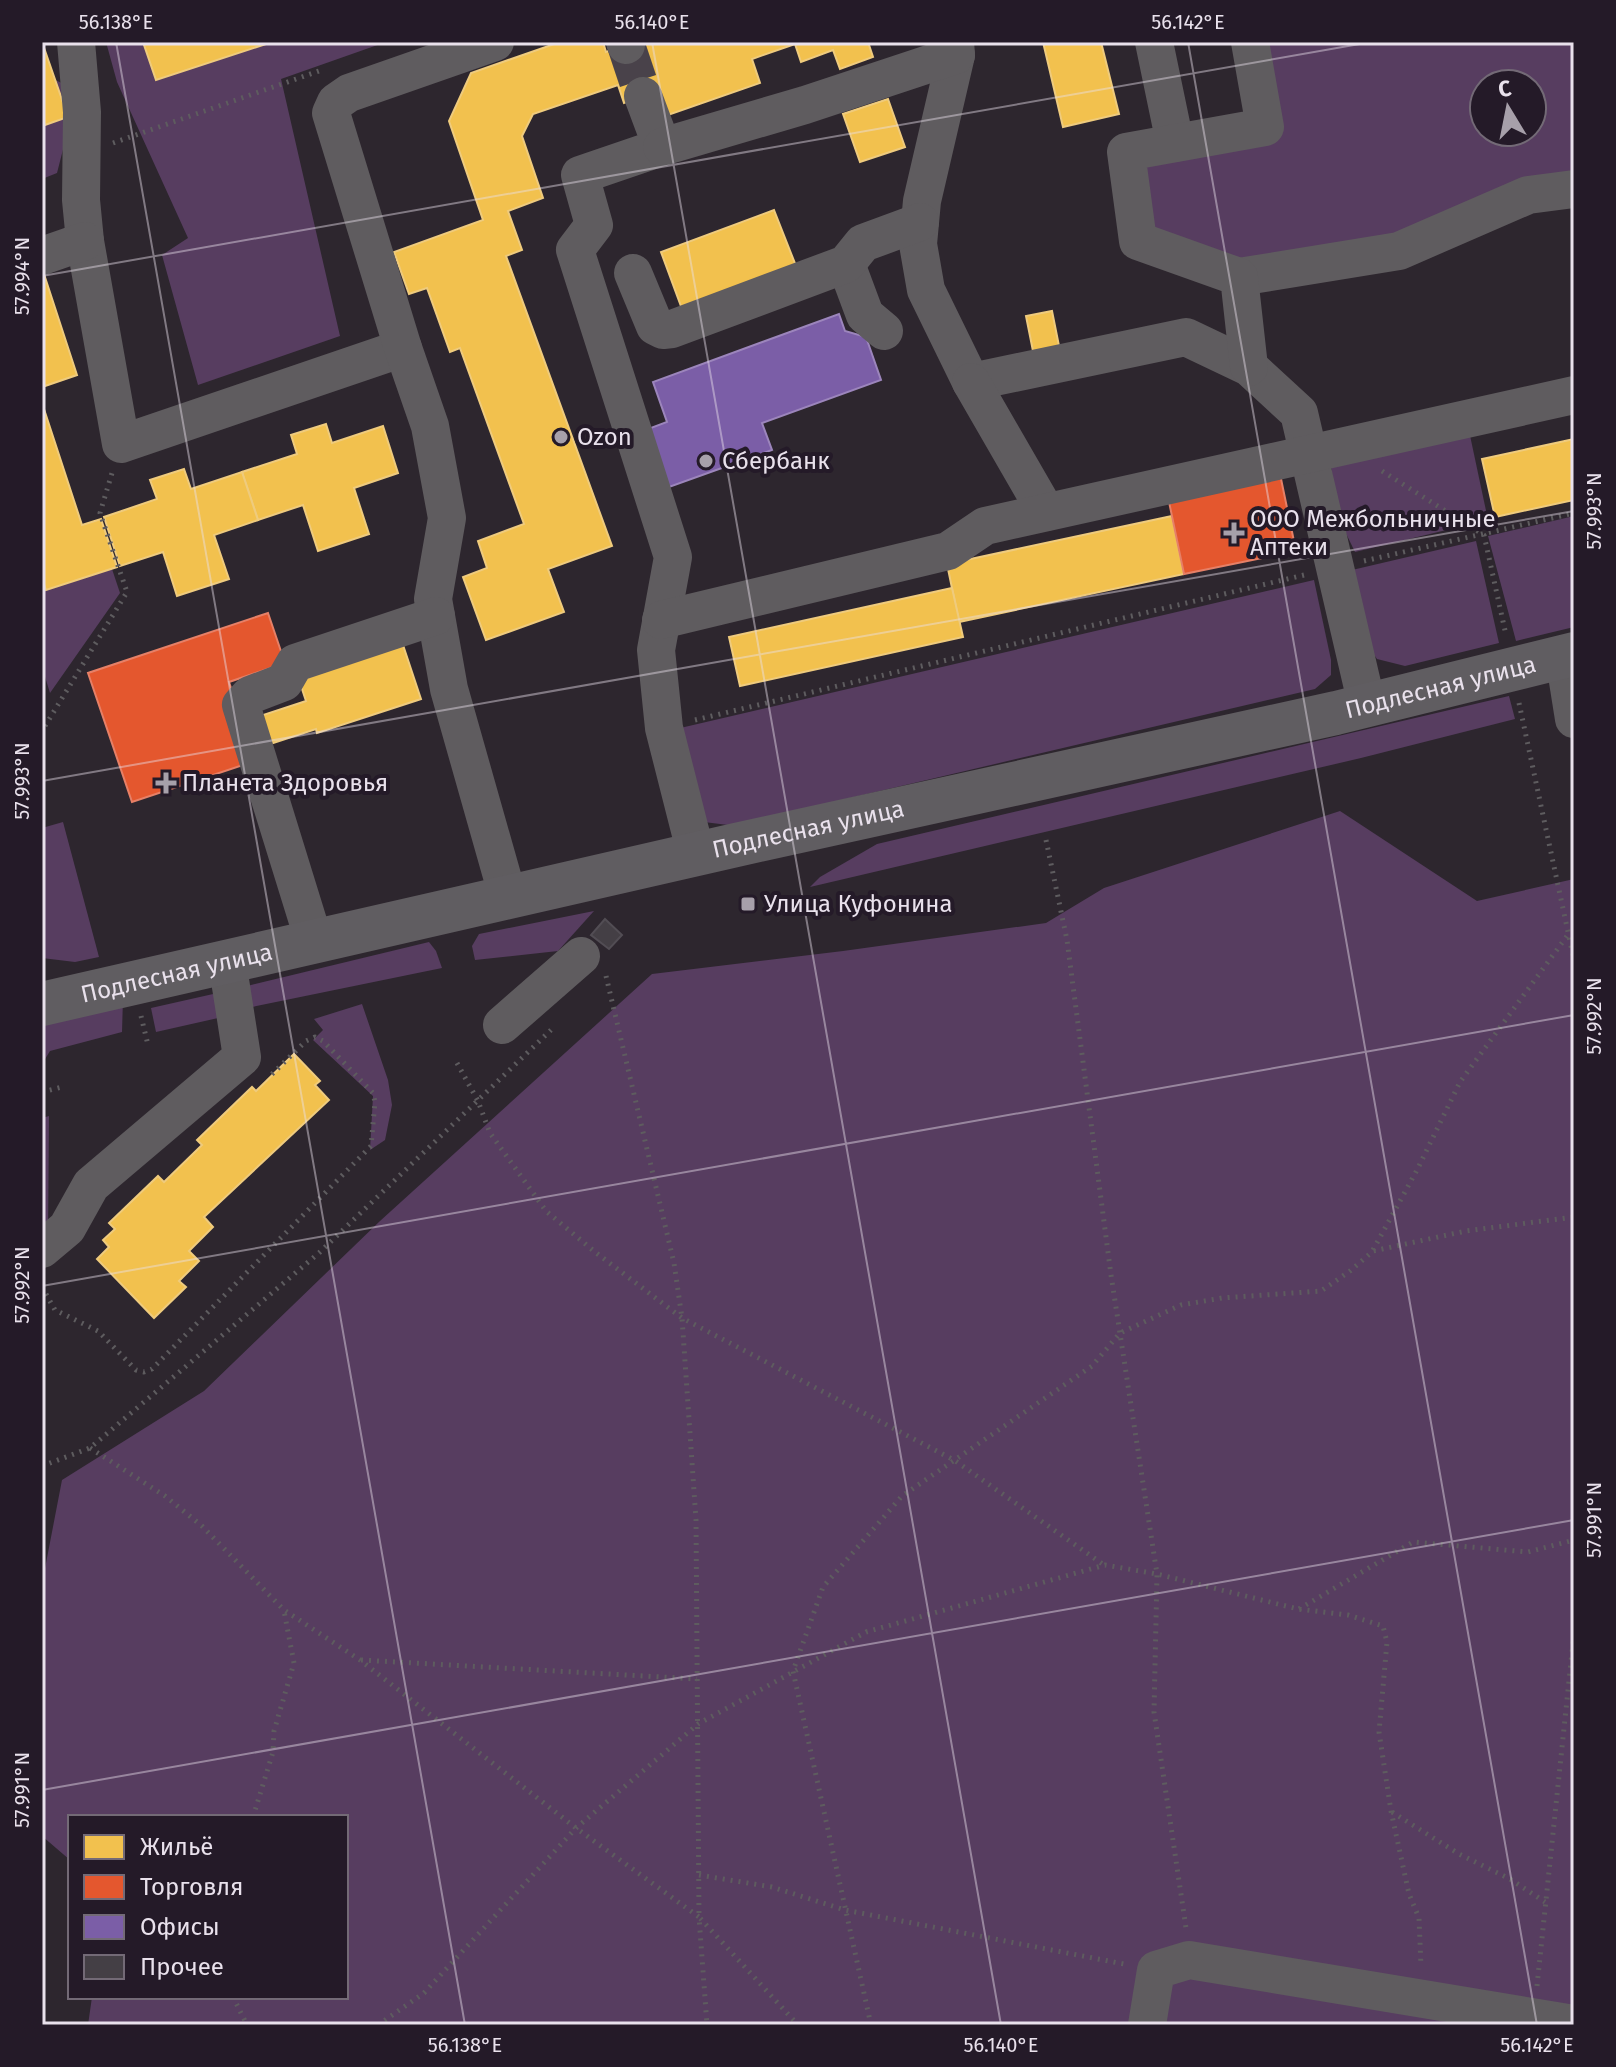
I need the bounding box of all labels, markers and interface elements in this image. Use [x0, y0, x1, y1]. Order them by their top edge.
text: 56.138°E [79, 10, 153, 34]
text: 56.140°E [614, 10, 690, 34]
text: 56.142°E [1151, 10, 1225, 34]
north arrow [1468, 68, 1548, 148]
text: С [1496, 74, 1514, 103]
text: 57.994°N [10, 237, 34, 315]
place label: Ozon [577, 423, 632, 451]
marker: Ozon [552, 428, 570, 446]
place label: Сбербанк [722, 447, 830, 475]
marker: Сбербанк [697, 452, 715, 470]
text: 57.993°N [1582, 472, 1606, 550]
place label: ООО Межбольничные Аптеки [1250, 505, 1496, 561]
marker: ООО Межбольничные Аптеки [1225, 524, 1243, 542]
street label: Подлесная улица [1342, 650, 1539, 724]
text: 57.993°N [10, 742, 34, 820]
place label: Планета Здоровья [182, 769, 388, 797]
marker: Планета Здоровья [157, 774, 175, 792]
street label: Подлесная улица [710, 794, 907, 864]
place label: Улица Куфонина [764, 890, 953, 918]
marker: Улица Куфонина [739, 895, 757, 913]
street label: Подлесная улица [78, 938, 275, 1009]
text: 57.992°N [1582, 977, 1606, 1055]
text: 57.992°N [10, 1246, 34, 1324]
text: 57.991°N [1582, 1482, 1606, 1558]
text: 57.991°N [10, 1752, 34, 1828]
legend [68, 1815, 348, 1999]
text: Жильё [140, 1833, 213, 1861]
text: Торговля [140, 1873, 243, 1901]
text: Офисы [140, 1913, 220, 1941]
text: Прочее [140, 1953, 224, 1981]
text: 56.138°E [428, 2033, 502, 2057]
text: 56.140°E [963, 2033, 1039, 2057]
text: 56.142°E [1500, 2033, 1574, 2057]

